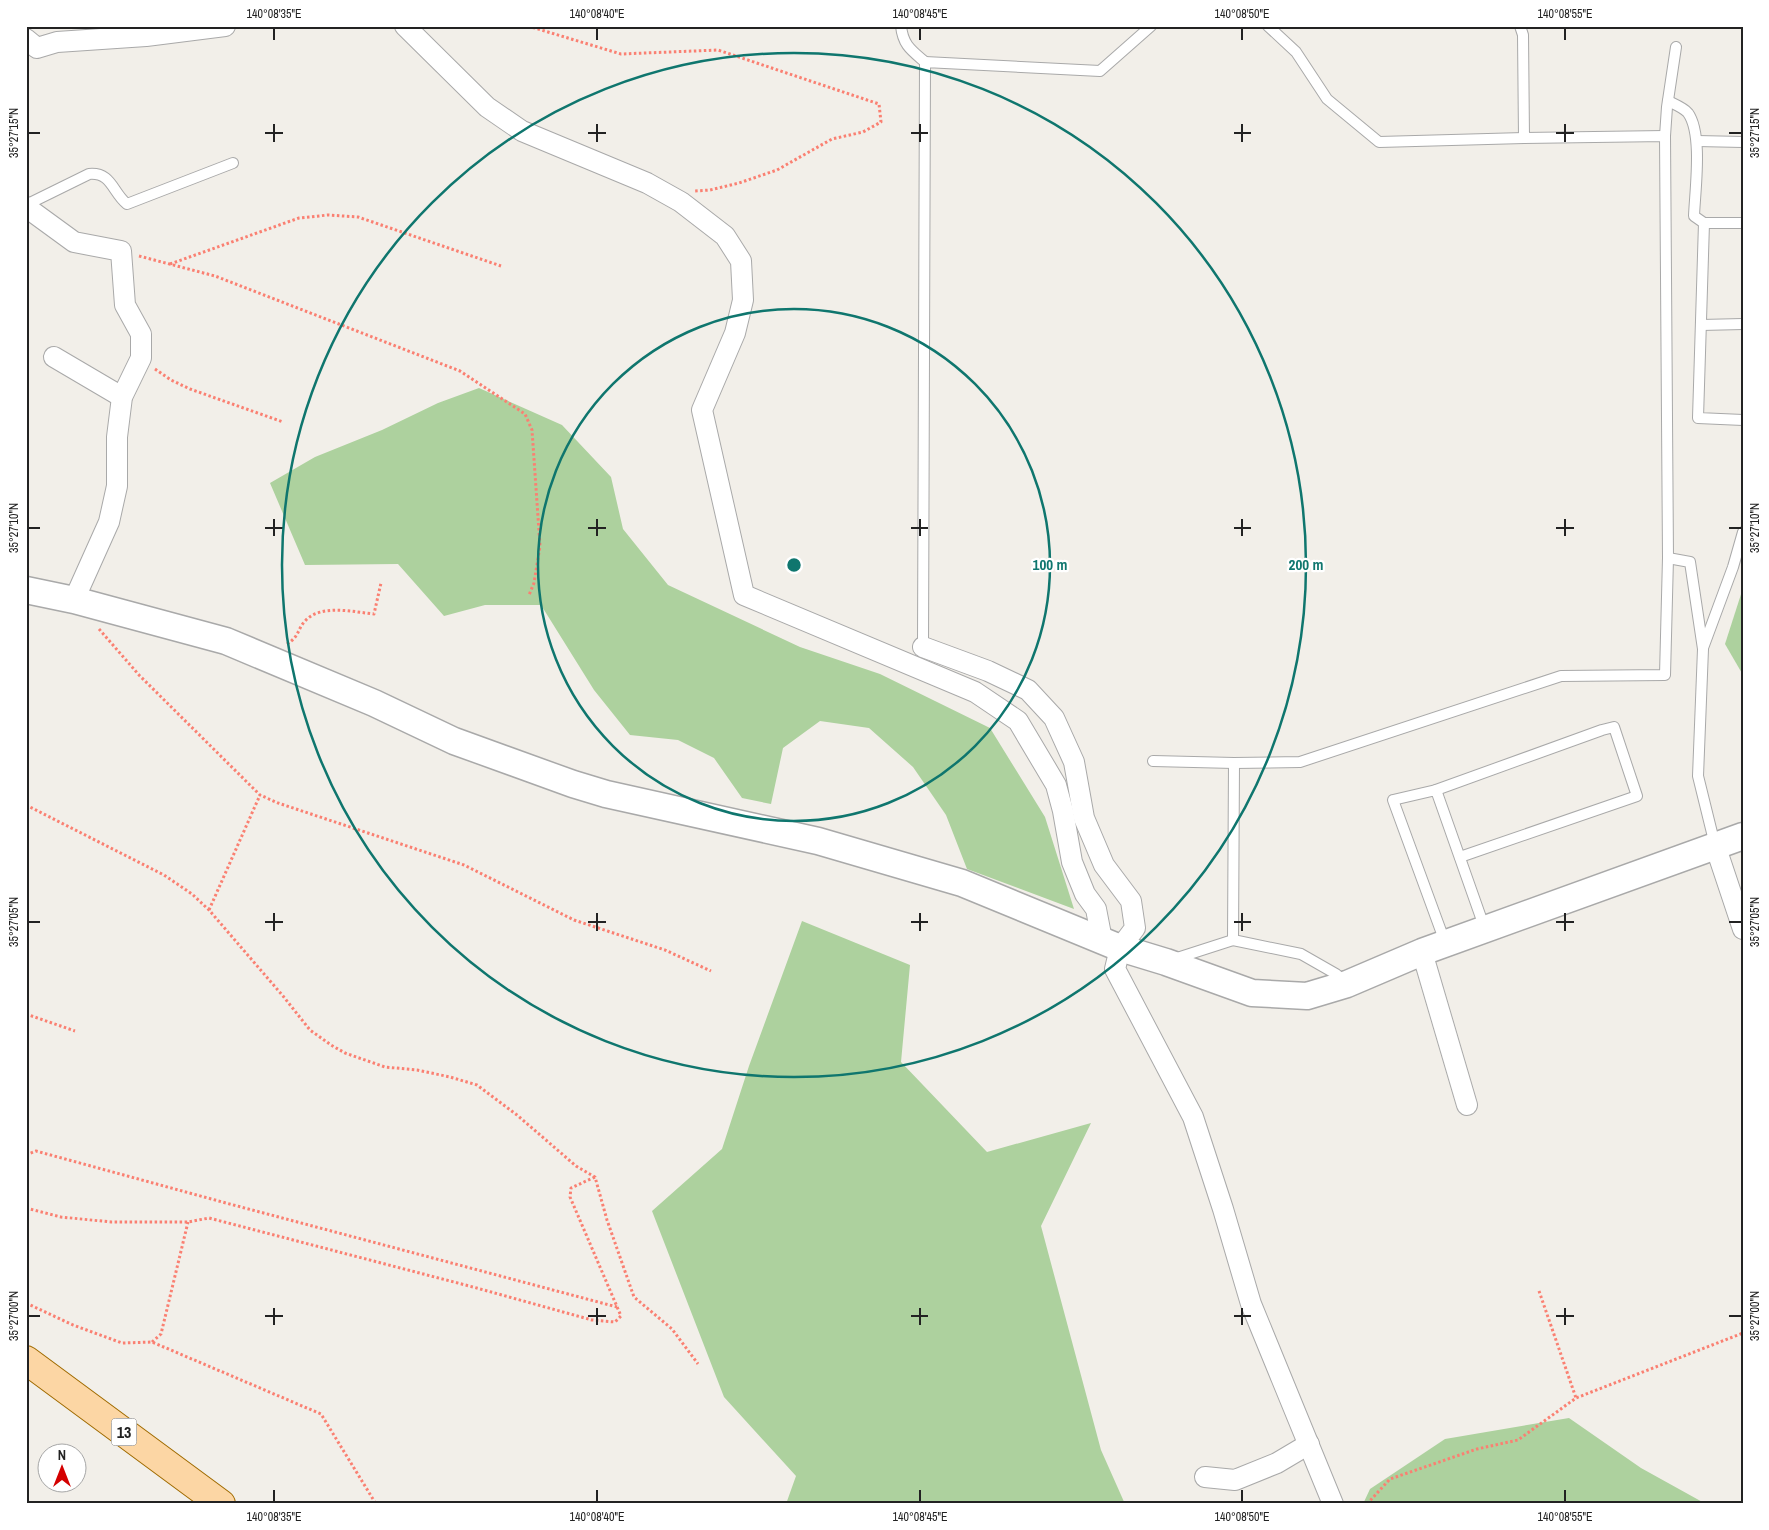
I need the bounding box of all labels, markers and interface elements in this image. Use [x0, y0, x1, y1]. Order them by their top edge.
text: 140°08'35"E [246, 6, 302, 22]
text: 140°08'40"E [569, 6, 625, 22]
text: 140°08'45"E [892, 6, 948, 22]
text: 140°08'50"E [1214, 6, 1270, 22]
text: 140°08'55"E [1537, 6, 1593, 22]
text: 35°27'15"N [6, 108, 22, 158]
text: 35°27'15"N [1747, 108, 1763, 158]
text: 35°27'10"N [6, 503, 22, 553]
text: 35°27'10"N [1747, 503, 1763, 553]
text: 100 m [1033, 554, 1067, 575]
text: 200 m [1289, 554, 1323, 575]
centre of rings [785, 556, 803, 574]
text: 35°27'05"N [6, 897, 22, 947]
text: 35°27'05"N [1747, 897, 1763, 947]
text: 35°27'00"N [6, 1291, 22, 1341]
text: 35°27'00"N [1747, 1291, 1763, 1341]
road number: 13 [112, 1418, 136, 1445]
north arrow [38, 1442, 88, 1492]
text: N [58, 1446, 66, 1464]
text: 140°08'35"E [246, 1509, 302, 1525]
text: 140°08'40"E [569, 1509, 625, 1525]
text: 140°08'45"E [892, 1509, 948, 1525]
text: 140°08'50"E [1214, 1509, 1270, 1525]
text: 140°08'55"E [1537, 1509, 1593, 1525]

